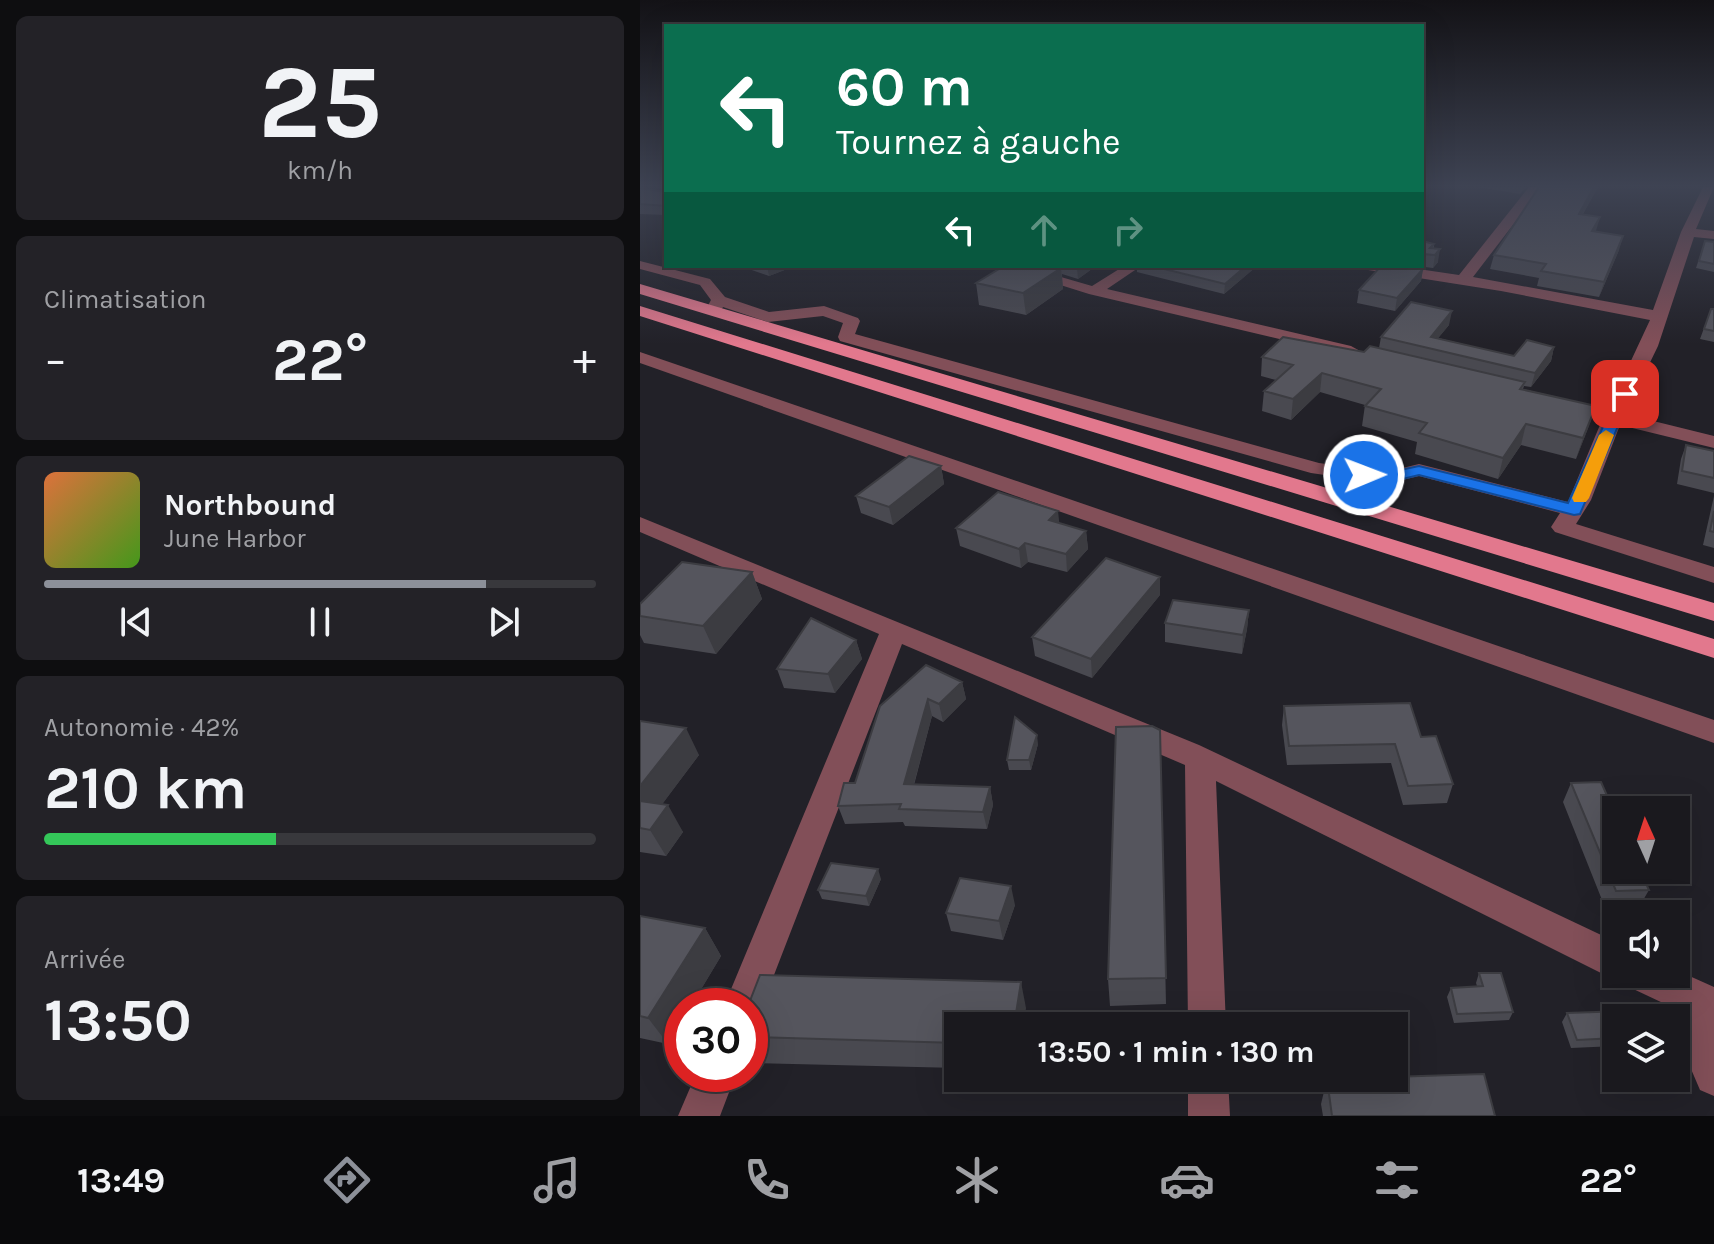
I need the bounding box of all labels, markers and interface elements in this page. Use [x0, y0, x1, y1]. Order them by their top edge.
text: 25 [258, 42, 382, 163]
text: 60 m [836, 54, 973, 119]
icon: left [704, 56, 808, 160]
text: Tournez à gauche [836, 121, 1121, 163]
text: km/h [287, 155, 353, 186]
icon: left [938, 208, 982, 252]
icon: ahead [1022, 208, 1066, 252]
icon: right [1106, 208, 1150, 252]
text: Climatisation [44, 284, 207, 315]
text: 22° [272, 325, 368, 395]
text: − [44, 334, 67, 385]
text: + [573, 334, 596, 385]
pin [1591, 360, 1659, 428]
icon: arrive [1603, 372, 1647, 416]
position arrow [1322, 433, 1406, 517]
text: Northbound [164, 487, 336, 523]
text: June Harbor [164, 523, 306, 554]
icon: previous [114, 600, 158, 644]
icon: pause [298, 600, 342, 644]
icon: next [482, 600, 526, 644]
text: Autonomie · 42% [44, 712, 239, 743]
text: 210 km [44, 753, 247, 823]
north arrow [1602, 796, 1690, 884]
map controls [1602, 796, 1690, 1092]
button: sound [1602, 900, 1690, 988]
text: Arrivée [44, 944, 125, 975]
text: 13:50 [44, 985, 192, 1055]
speed limit sign: 30 [664, 988, 768, 1092]
button: layers [1602, 1004, 1690, 1092]
text: 13:50 · 1 min · 130 m [1038, 1034, 1314, 1070]
icon: directions [319, 1152, 375, 1208]
icon: music [529, 1152, 585, 1208]
icon: phone [739, 1152, 795, 1208]
icon: climate [949, 1152, 1005, 1208]
icon: car [1159, 1152, 1215, 1208]
icon: filters [1369, 1152, 1425, 1208]
text: 13:49 [77, 1159, 165, 1201]
text: 22° [1579, 1159, 1637, 1201]

